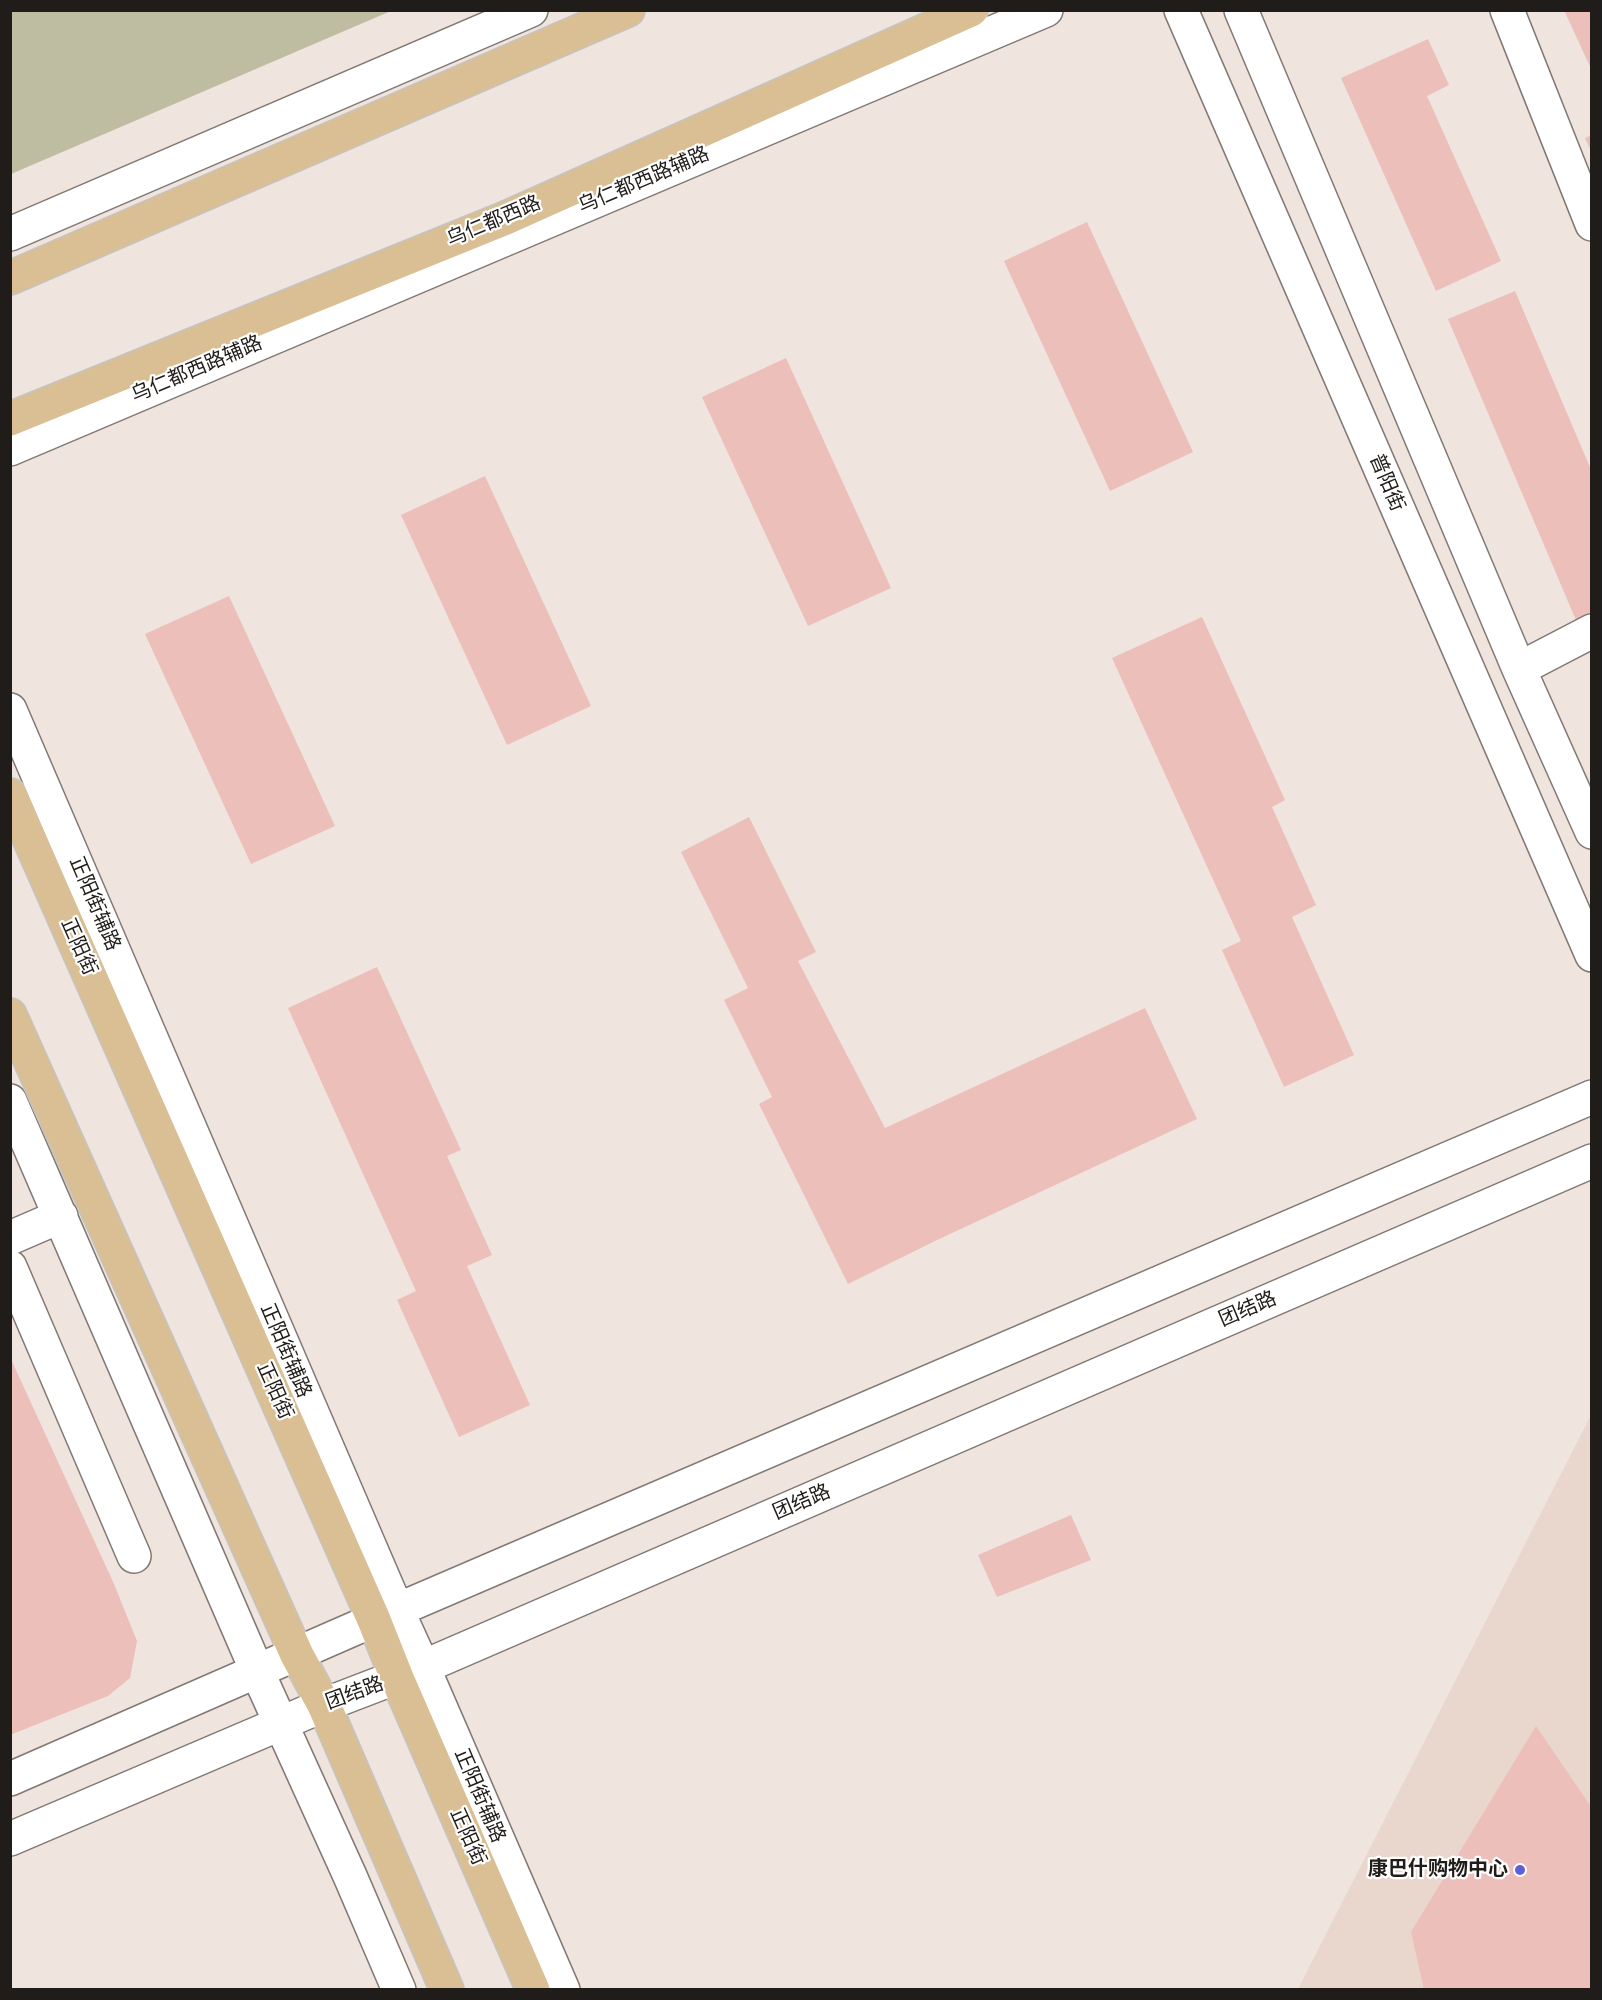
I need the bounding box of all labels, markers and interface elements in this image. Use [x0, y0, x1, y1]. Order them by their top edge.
street label: 乌仁都西路辅路 [575, 143, 713, 219]
street label: 乌仁都西路 [443, 191, 545, 253]
street label: 乌仁都西路辅路 [128, 332, 266, 408]
street label: 普阳街 [1363, 451, 1409, 515]
street label: 正阳街辅路 [63, 853, 125, 955]
street label: 正阳街 [55, 915, 101, 979]
street label: 团结路 [1216, 1287, 1280, 1333]
street label: 正阳街辅路 [254, 1300, 316, 1402]
street label: 正阳街 [251, 1359, 297, 1423]
street label: 团结路 [770, 1480, 834, 1526]
street label: 团结路 [323, 1672, 387, 1716]
street label: 正阳街辅路 [448, 1745, 510, 1847]
street label: 正阳街 [444, 1805, 490, 1869]
place label: 康巴什购物中心 [1368, 1858, 1508, 1882]
marker: 康巴什购物中心 [1513, 1863, 1527, 1877]

